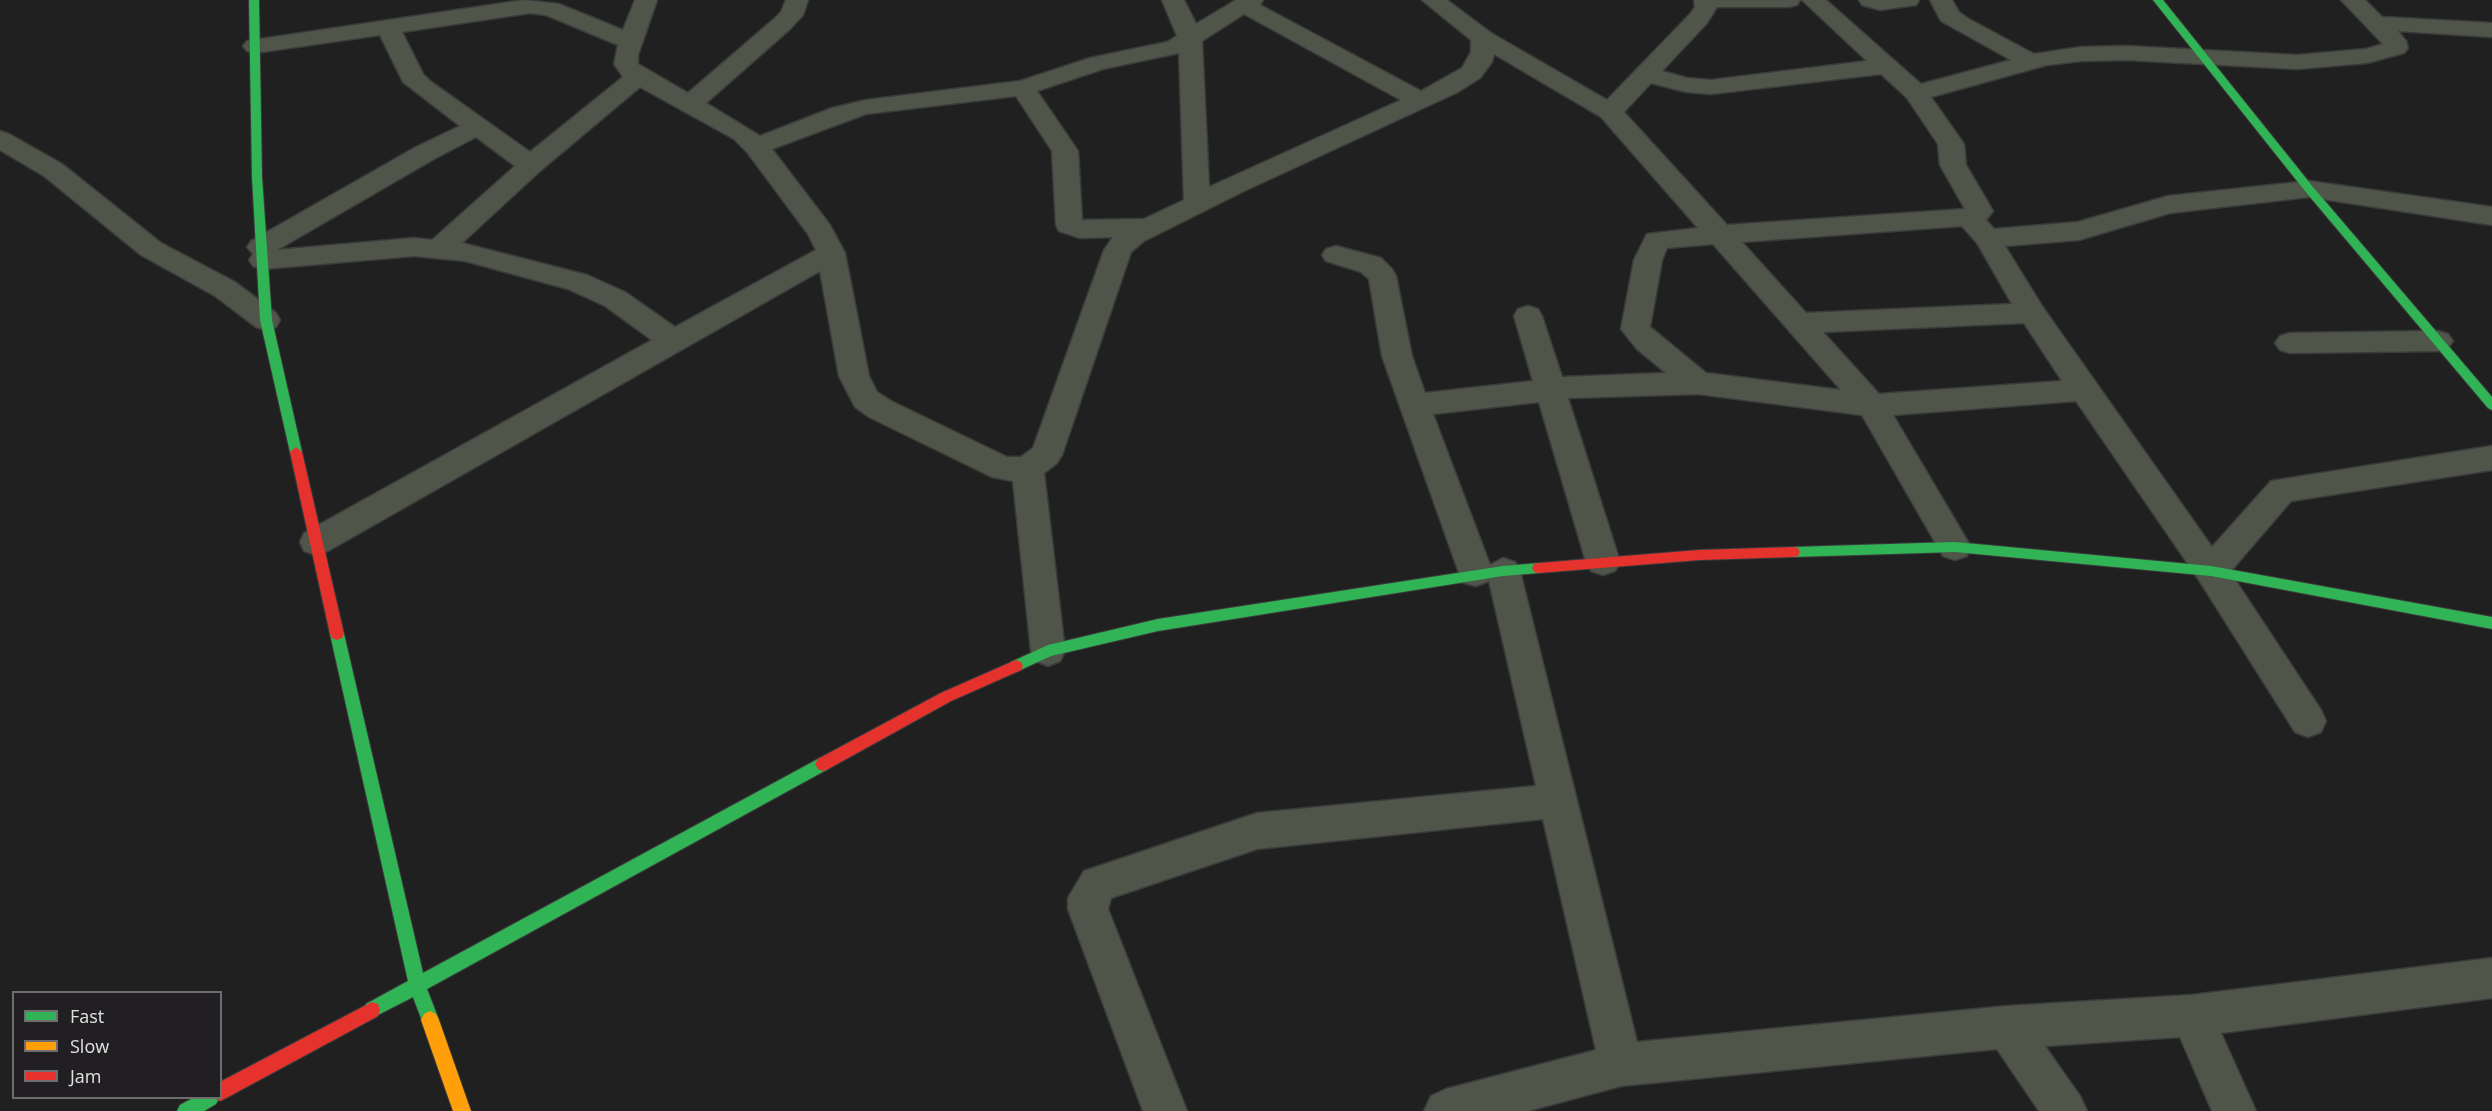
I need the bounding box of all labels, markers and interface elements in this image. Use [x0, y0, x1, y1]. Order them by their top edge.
legend [12, 991, 222, 1099]
text: Fast [70, 1004, 104, 1028]
text: Slow [70, 1034, 109, 1058]
text: Jam [70, 1064, 102, 1088]

